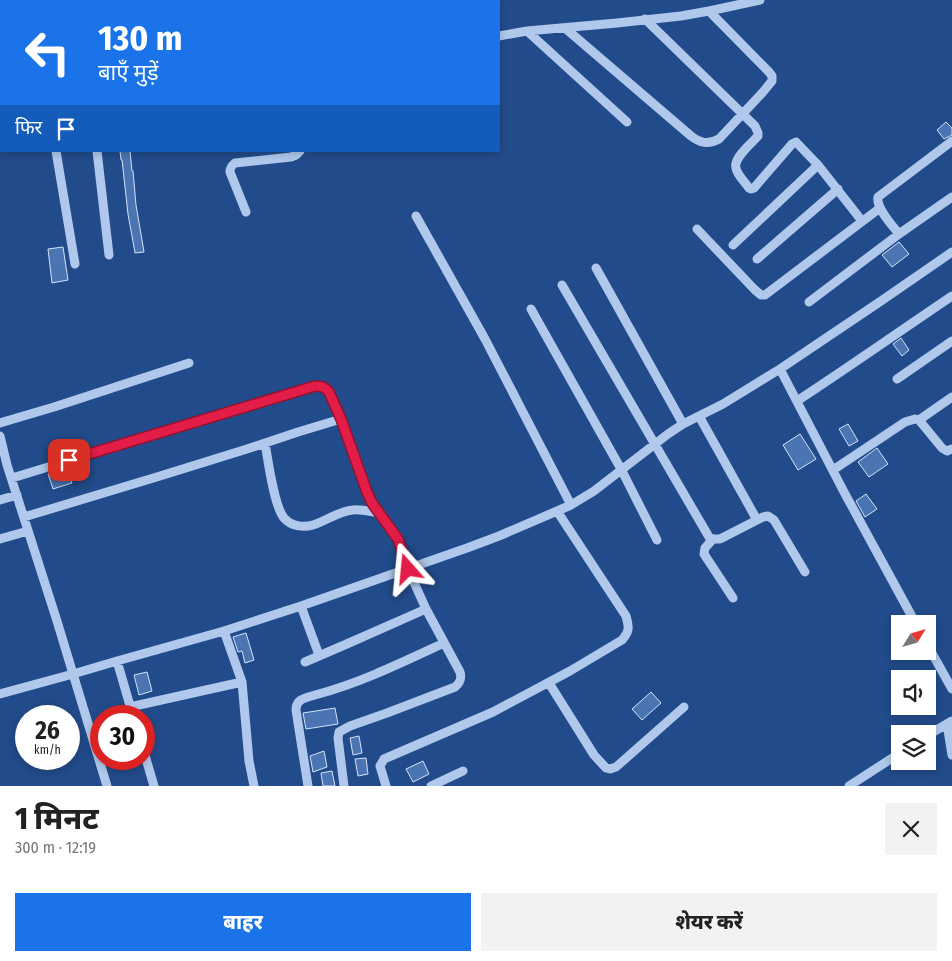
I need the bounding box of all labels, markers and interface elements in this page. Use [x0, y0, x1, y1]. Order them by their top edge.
text: 130 m [98, 17, 182, 59]
icon: left [15, 20, 80, 85]
text: बाएँ मुड़ें [98, 59, 159, 86]
icon: arrive [52, 115, 80, 143]
text: फिर [15, 116, 42, 139]
pin [48, 439, 90, 481]
icon: arrive [55, 446, 83, 474]
position arrow [381, 542, 433, 594]
north arrow [891, 615, 936, 660]
map controls [891, 615, 936, 770]
button: sound [891, 670, 936, 715]
speed limit sign: 30 [90, 705, 155, 770]
text: 26 [35, 716, 60, 746]
button: layers [891, 725, 936, 770]
text: km/h [34, 743, 61, 757]
text: 1 मिनट [15, 801, 99, 837]
button: close [885, 803, 937, 855]
text: 300 m · 12:19 [15, 838, 96, 857]
button: बाहर [15, 893, 471, 951]
button: शेयर करें [481, 893, 937, 951]

